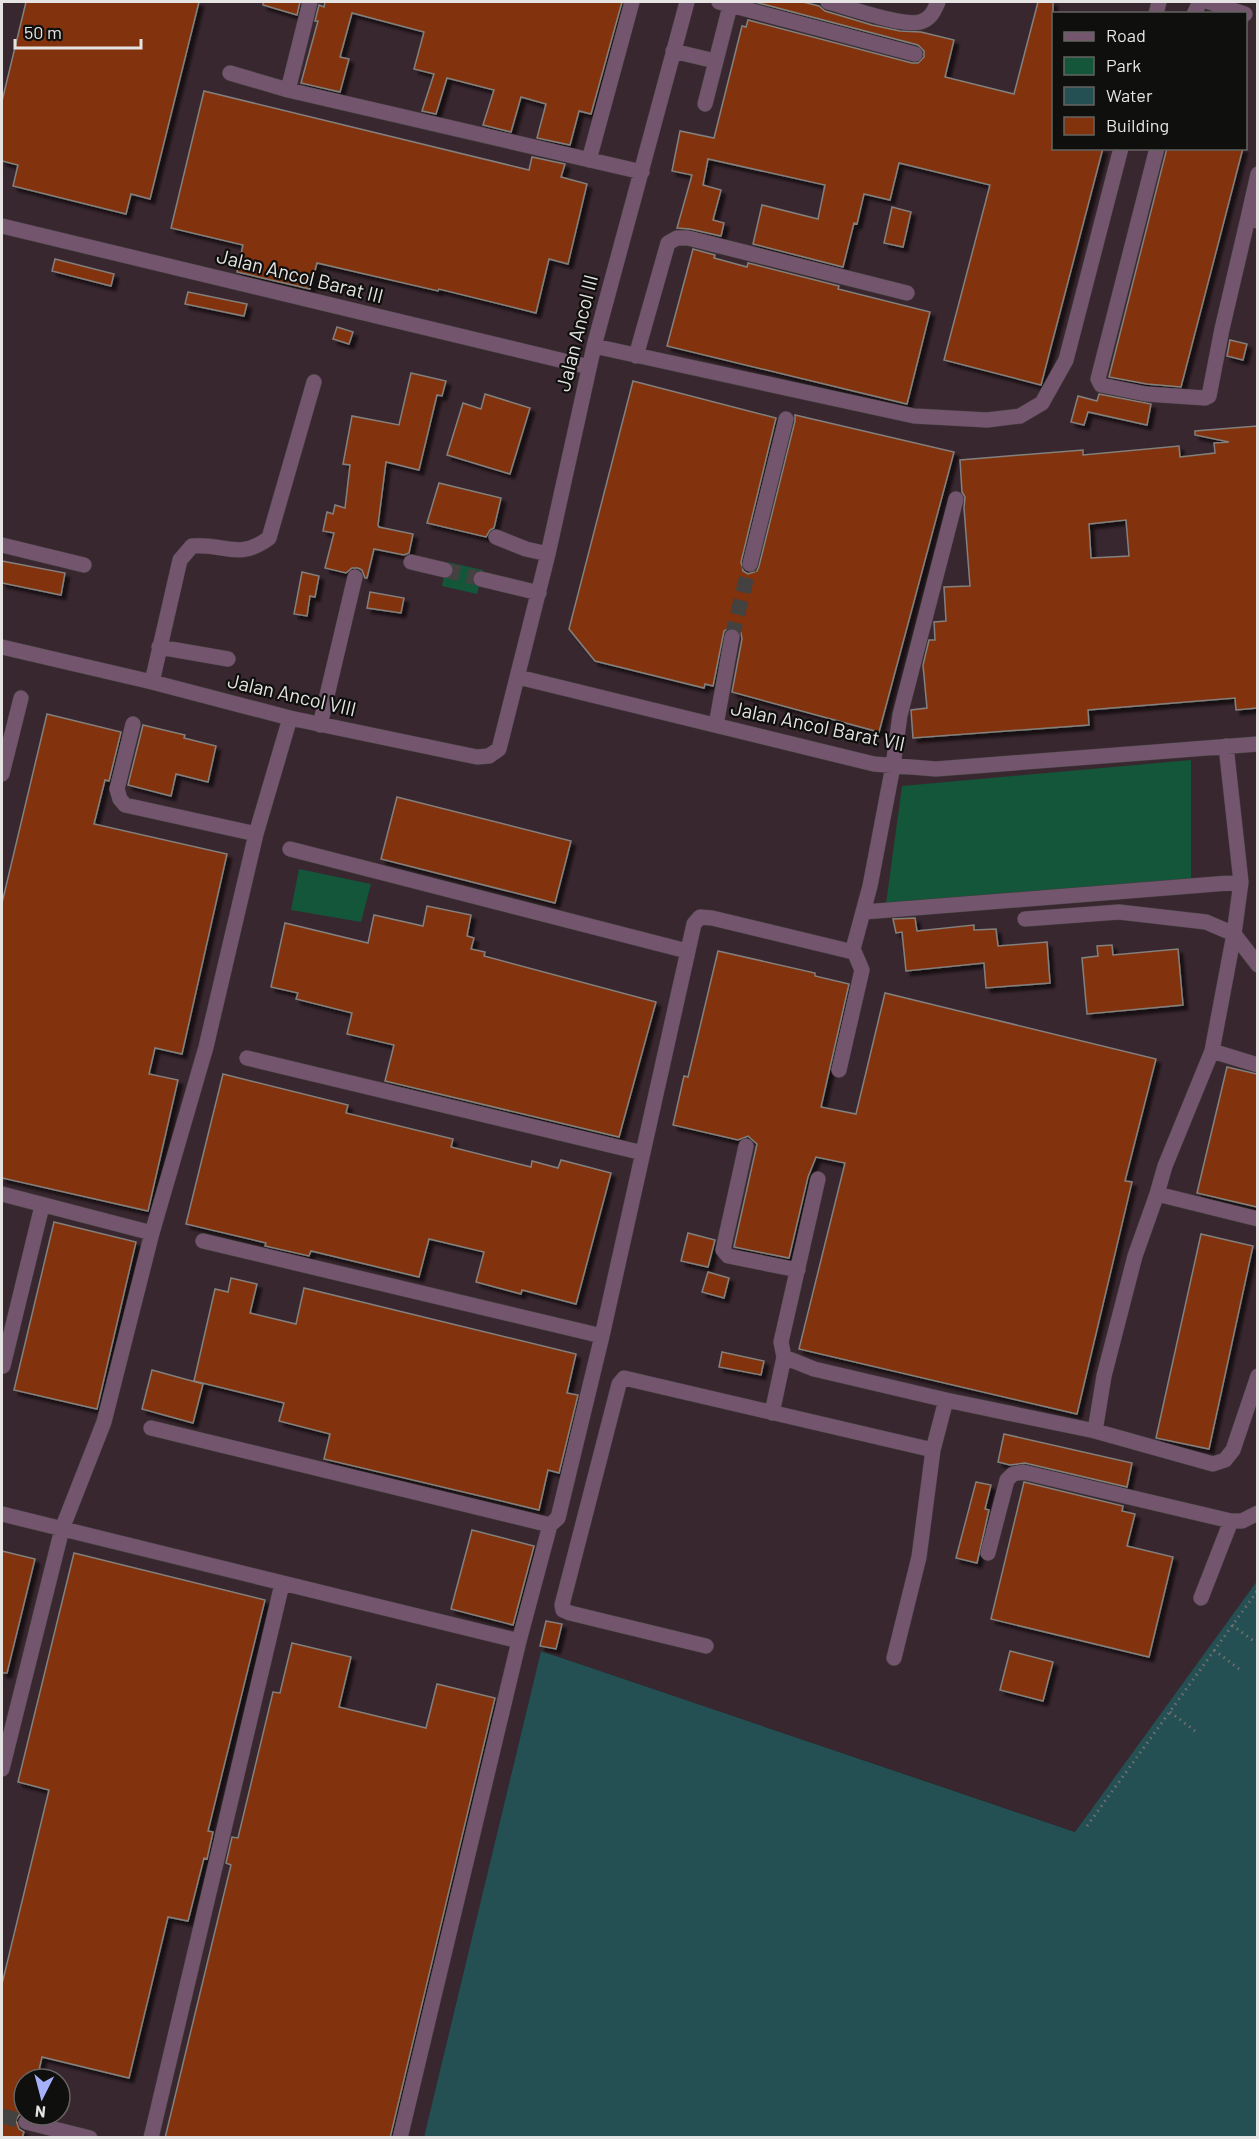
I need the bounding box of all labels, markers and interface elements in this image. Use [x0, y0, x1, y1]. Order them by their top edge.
scale bar [15, 12, 141, 50]
legend [1052, 12, 1247, 150]
text: 50 m [24, 21, 62, 43]
text: Road [1106, 24, 1146, 46]
text: Park [1106, 54, 1141, 76]
text: Water [1106, 84, 1153, 106]
text: Building [1106, 114, 1169, 136]
street label: Jalan Ancol Barat III [214, 243, 386, 307]
street label: Jalan Ancol III [550, 272, 602, 394]
street label: Jalan Ancol VIII [226, 668, 359, 720]
street label: Jalan Ancol Barat VII [729, 695, 907, 755]
north arrow [12, 2067, 72, 2127]
text: N [34, 2102, 47, 2122]

